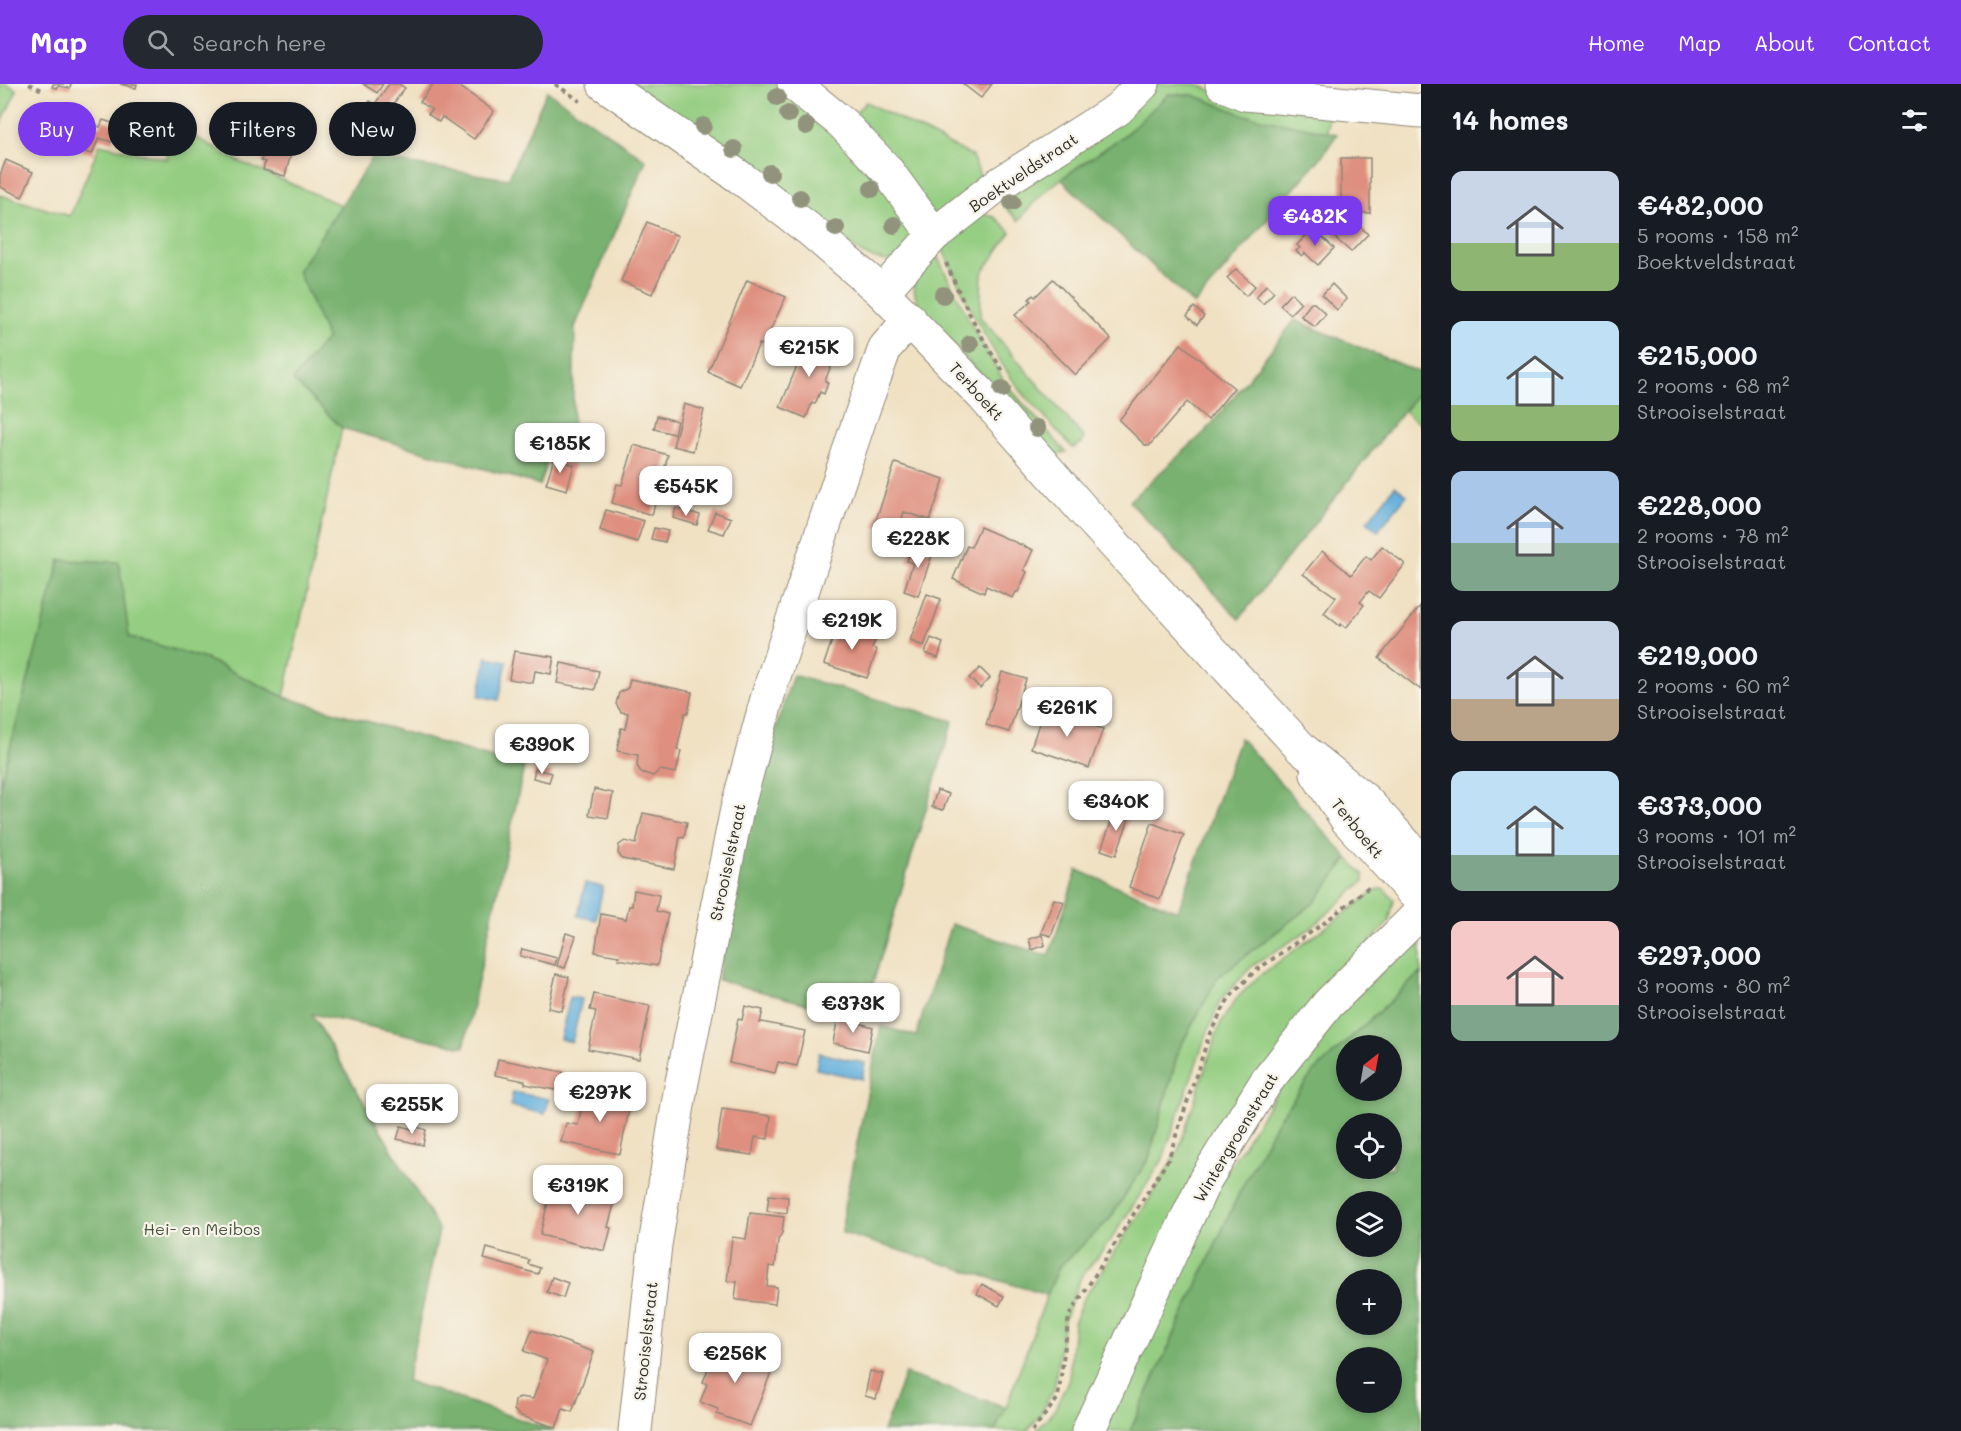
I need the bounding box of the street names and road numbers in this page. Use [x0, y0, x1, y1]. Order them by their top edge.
street label: Boektveldstraat [964, 128, 1082, 216]
street label: Terboekt [945, 357, 1009, 425]
street label: Terboekt [1327, 793, 1389, 863]
street label: Strooiselstraat [704, 801, 750, 923]
street label: Wintergroenstraat [1188, 1068, 1282, 1206]
street label: Strooiselstraat [628, 1280, 662, 1402]

